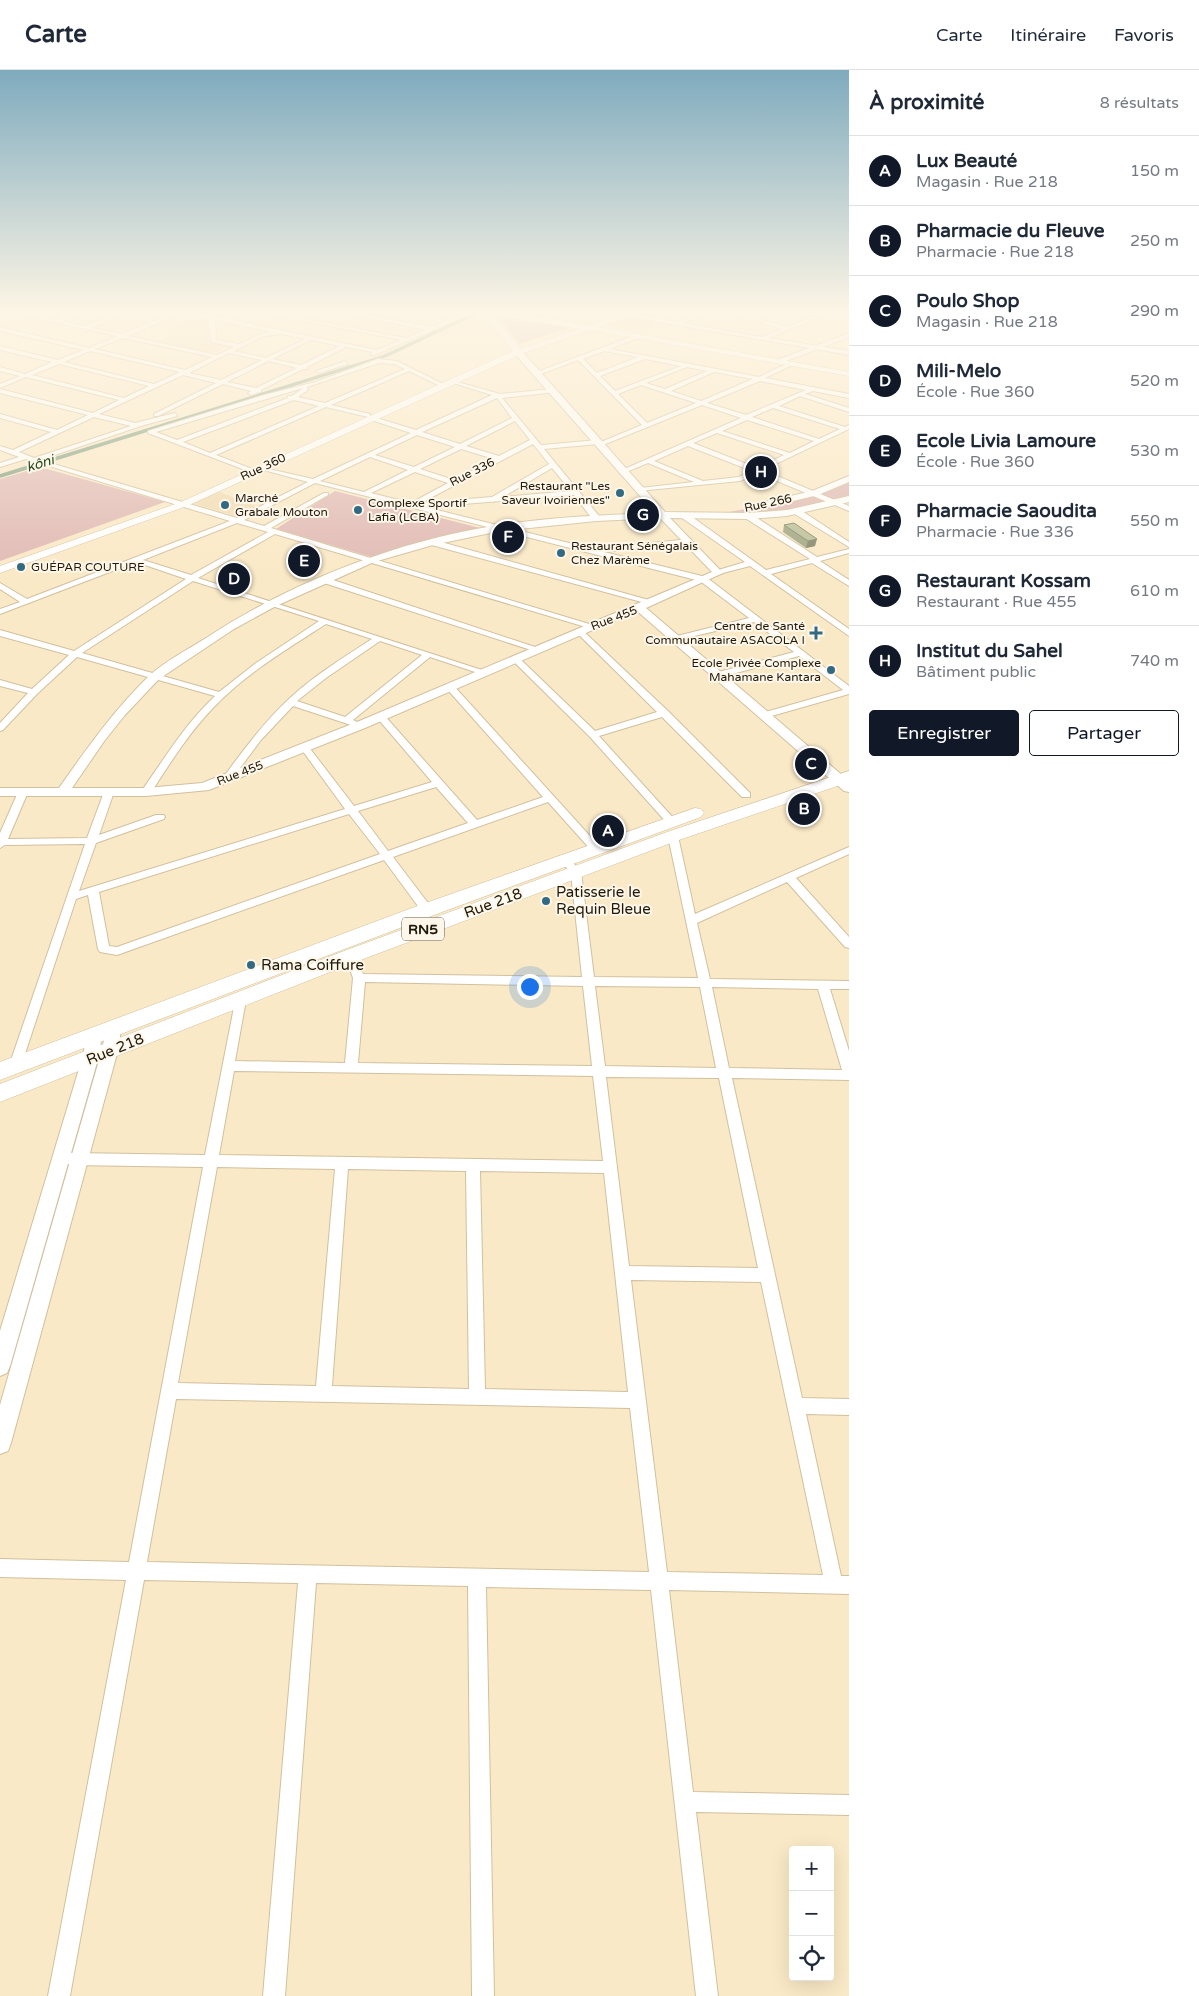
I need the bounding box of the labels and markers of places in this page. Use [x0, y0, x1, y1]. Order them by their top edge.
pin: H [745, 453, 777, 491]
place label: Restaurant "Les Saveur Ivoiriennes" [502, 479, 610, 507]
marker: Restaurant "Les Saveur Ivoiriennes" [614, 487, 626, 499]
place label: Marché Grabale Mouton [235, 491, 328, 519]
place label: Complexe Sportif Lafia (LCBA) [368, 496, 467, 524]
pin: G [627, 496, 659, 534]
marker: Marché Grabale Mouton [219, 499, 231, 511]
marker: Complexe Sportif Lafia (LCBA) [352, 504, 364, 516]
pin: F [492, 518, 524, 556]
place label: Restaurant Sénégalais Chez Marème [571, 539, 698, 567]
pin: E [288, 542, 320, 580]
marker: Restaurant Sénégalais Chez Marème [555, 547, 567, 559]
place label: GUÉPAR COUTURE [31, 560, 145, 574]
pin: D [218, 560, 250, 598]
marker: GUÉPAR COUTURE [15, 561, 27, 573]
place label: Centre de Santé Communautaire ASACOLA I [645, 619, 805, 647]
marker: Centre de Santé Communautaire ASACOLA I [809, 626, 823, 640]
place label: Ecole Privée Complexe Mahamane Kantara [692, 656, 821, 684]
marker: Ecole Privée Complexe Mahamane Kantara [825, 664, 837, 676]
pin: C [795, 745, 827, 783]
pin: B [788, 790, 820, 828]
pin: A [592, 812, 624, 850]
place label: Patisserie le Requin Bleue [556, 883, 651, 918]
marker: Patisserie le Requin Bleue [540, 895, 552, 907]
place label: Rama Coiffure [261, 956, 364, 974]
marker: Rama Coiffure [245, 959, 257, 971]

